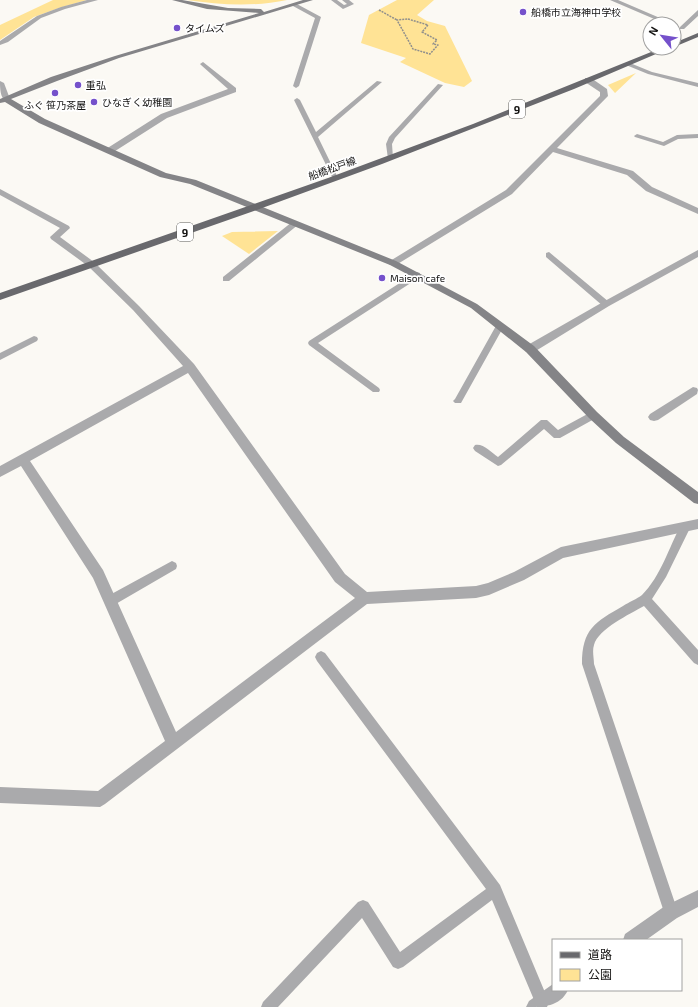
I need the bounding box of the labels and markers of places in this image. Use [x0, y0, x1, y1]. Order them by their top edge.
place label: 船橋市立海神中学校 [531, 6, 621, 18]
marker: 船橋市立海神中学校 [518, 7, 528, 17]
place label: タイムズ [185, 22, 225, 34]
marker: タイムズ [172, 23, 182, 33]
place label: 重弘 [86, 79, 106, 91]
marker: 重弘 [73, 80, 83, 90]
marker: ふぐ 笹乃茶屋 [50, 88, 60, 98]
place label: ひなぎく幼稚園 [102, 96, 172, 108]
marker: ひなぎく幼稚園 [89, 97, 99, 107]
place label: ふぐ 笹乃茶屋 [24, 99, 86, 111]
place label: Maison cafe [390, 272, 445, 284]
marker: Maison cafe [377, 273, 387, 283]

